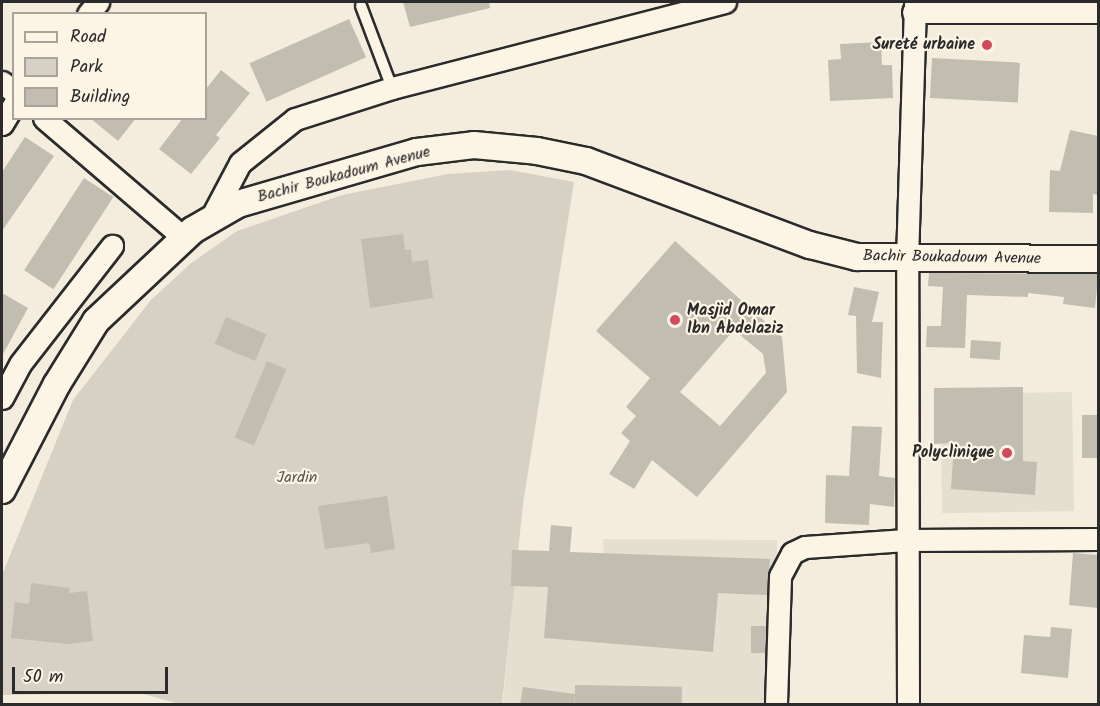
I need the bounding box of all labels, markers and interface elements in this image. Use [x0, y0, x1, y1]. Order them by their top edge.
legend [12, 12, 207, 120]
text: Road [70, 23, 106, 52]
place label: Sureté urbaine [873, 35, 975, 55]
marker: Sureté urbaine [980, 38, 994, 52]
text: Park [70, 53, 103, 82]
text: Building [70, 83, 130, 112]
street label: Bachir Boukadoum Avenue [255, 143, 433, 207]
street label: Bachir Boukadoum Avenue [863, 247, 1041, 269]
place label: Masjid Omar Ibn Abdelaziz [687, 301, 784, 339]
marker: Masjid Omar Ibn Abdelaziz [668, 313, 682, 327]
place label: Polyclinique [912, 443, 994, 463]
marker: Polyclinique [998, 444, 1016, 462]
park label: Jardin [277, 468, 317, 488]
scale bar [15, 655, 171, 693]
text: 50 m [23, 663, 63, 692]

